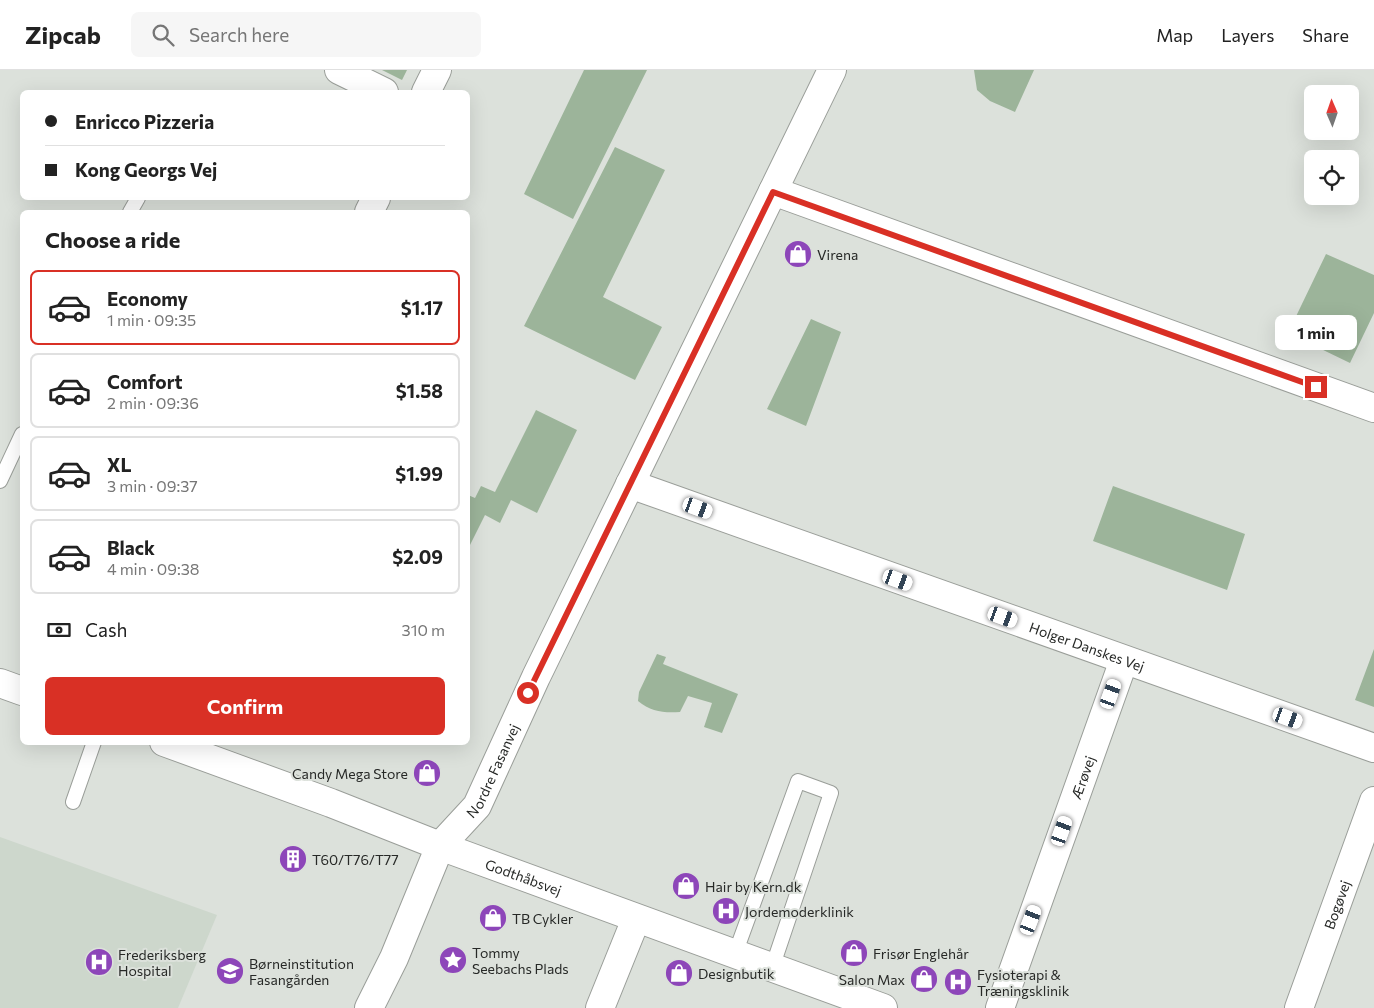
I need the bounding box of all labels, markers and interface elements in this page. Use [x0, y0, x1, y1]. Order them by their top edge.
search box [131, 12, 481, 57]
text: Zipcab [25, 20, 101, 49]
icon: search [149, 21, 177, 49]
text: Search here [189, 23, 289, 46]
text: Map [1156, 24, 1193, 46]
text: Layers [1221, 24, 1274, 46]
text: Share [1302, 24, 1349, 46]
north arrow [1304, 85, 1359, 140]
map controls [1304, 85, 1359, 205]
text: Enricco Pizzeria [75, 110, 214, 133]
button: locate [1304, 150, 1359, 205]
text: Kong Georgs Vej [75, 158, 217, 181]
text: Choose a ride [45, 226, 180, 253]
shop icon: Virena [783, 239, 813, 269]
place label: Virena [817, 246, 858, 263]
icon: car [47, 285, 92, 330]
text: Economy [107, 287, 188, 310]
text: $1.17 [401, 296, 443, 319]
text: 1 min · 09:35 [107, 310, 196, 329]
callout: 1 min [1275, 314, 1357, 350]
text: 1 min [1297, 323, 1335, 342]
icon: car [47, 368, 92, 413]
text: Comfort [107, 370, 183, 393]
route end [1305, 376, 1327, 398]
text: $1.58 [396, 379, 443, 402]
text: 2 min · 09:36 [107, 393, 199, 412]
icon: car [47, 451, 92, 496]
text: XL [107, 453, 132, 476]
text: $1.99 [395, 462, 443, 485]
text: 3 min · 09:37 [107, 476, 198, 495]
car [681, 496, 714, 520]
icon: car [47, 534, 92, 579]
text: Black [107, 536, 155, 559]
text: $2.09 [392, 545, 443, 568]
text: 4 min · 09:38 [107, 559, 200, 578]
car [881, 568, 914, 592]
car [986, 605, 1019, 629]
icon: cash [45, 616, 73, 644]
text: Cash [85, 618, 127, 641]
street label: Holger Danskes Vej [1027, 618, 1147, 674]
text: 310 m [402, 620, 445, 639]
button: Confirm [45, 677, 445, 735]
car [1098, 677, 1123, 711]
route start [517, 682, 539, 704]
car [1271, 706, 1304, 730]
street label: Nordre Fasanvej [462, 721, 522, 821]
street label: Ærøvej [1067, 753, 1098, 801]
shop icon: Candy Mega Store [412, 758, 442, 788]
place label: Candy Mega Store [292, 765, 408, 782]
car [1049, 814, 1074, 848]
building icon: T60/T76/T77 [278, 844, 308, 874]
place label: T60/T76/T77 [312, 851, 399, 868]
street label: Godthåbsvej [483, 855, 564, 898]
shop icon: Hair by Kern.dk [671, 871, 701, 901]
place label: Hair by Kern.dk [705, 878, 802, 895]
street label: Bogøvej [1320, 878, 1353, 931]
hospital icon: Jordemoderklinik [711, 896, 741, 926]
shop icon: TB Cykler [478, 903, 508, 933]
place label: Jordemoderklinik [745, 903, 854, 920]
car [1018, 903, 1043, 937]
place label: TB Cykler [512, 910, 574, 927]
shop icon: Frisør Englehår [839, 938, 869, 968]
place label: Tommy Seebachs Plads [472, 944, 569, 977]
place icon: Tommy Seebachs Plads [438, 945, 468, 975]
place label: Frisør Englehår [873, 945, 969, 962]
place label: Frederiksberg Hospital [118, 946, 206, 979]
hospital icon: Frederiksberg Hospital [84, 947, 114, 977]
place label: Børneinstitution Fasangården [249, 955, 354, 988]
school or university icon: Børneinstitution Fasangården [215, 956, 245, 986]
shop icon: Designbutik [664, 958, 694, 988]
shop icon: Salon Max [909, 964, 939, 994]
place label: Designbutik [698, 965, 775, 982]
place label: Fysioterapi & Træningsklinik [977, 966, 1070, 999]
hospital icon: Fysioterapi & Træningsklinik [943, 967, 973, 997]
place label: Salon Max [839, 971, 906, 988]

